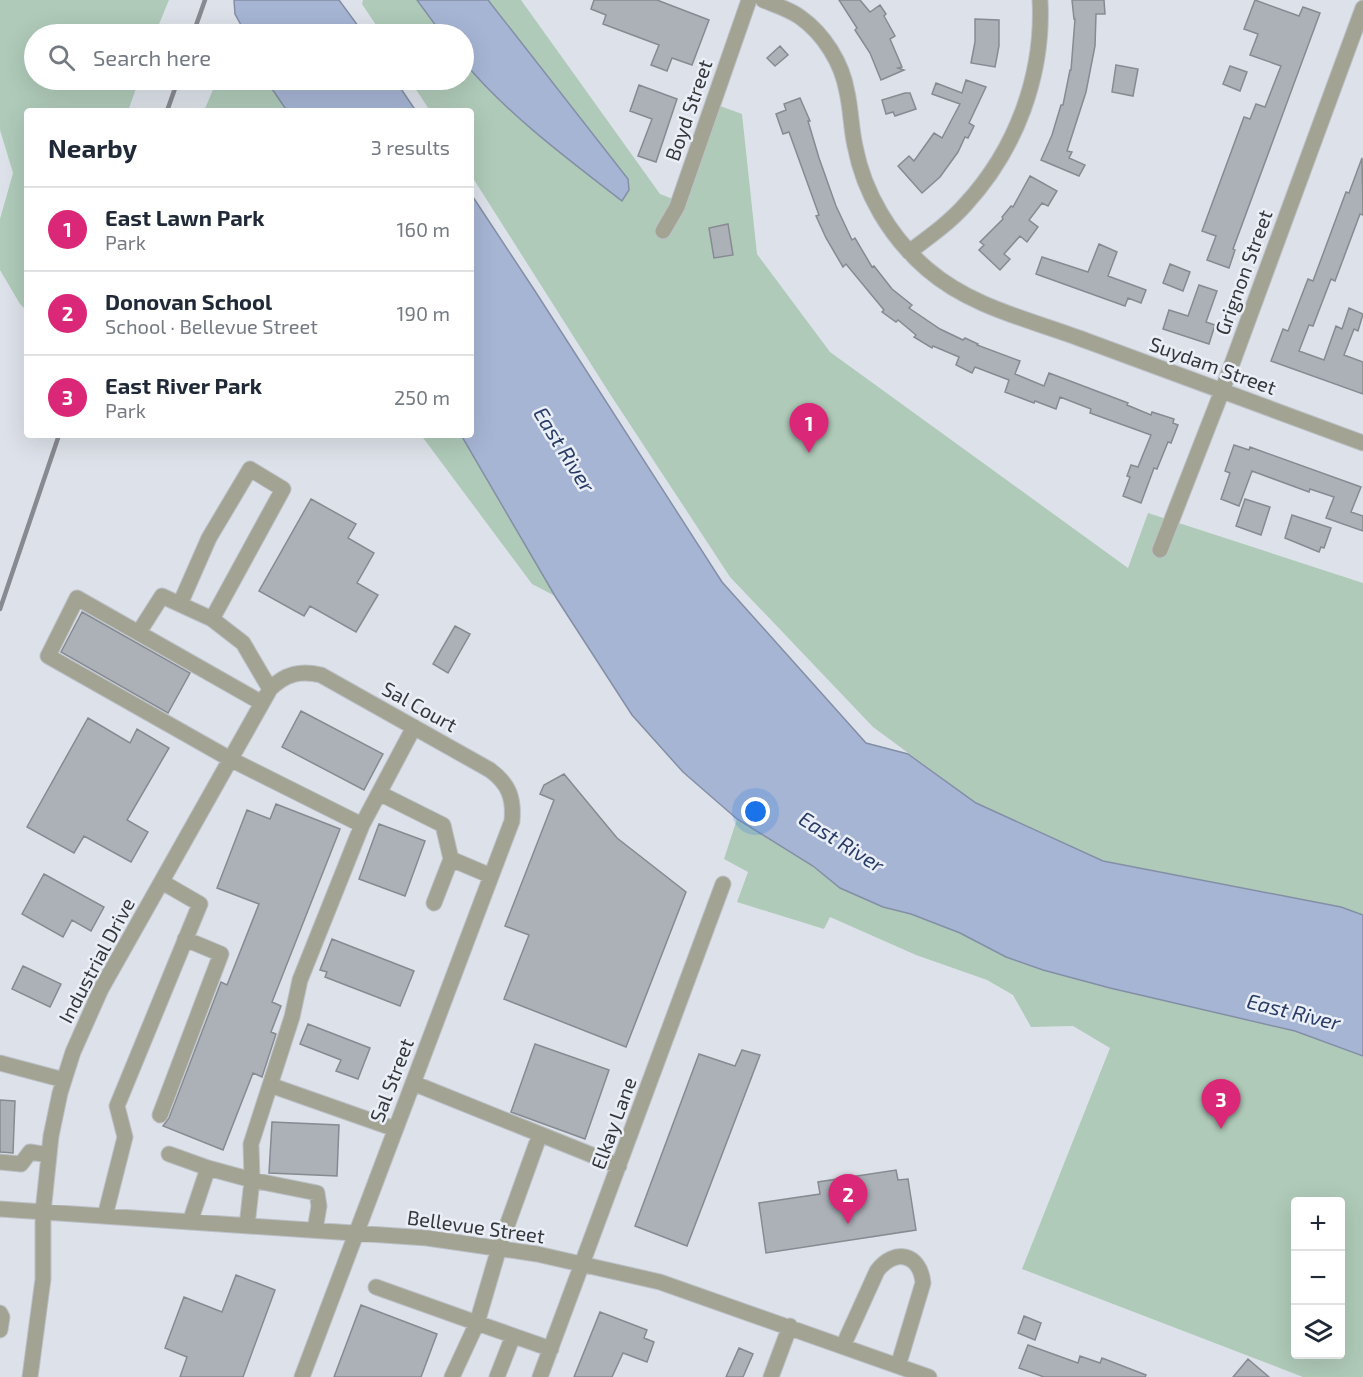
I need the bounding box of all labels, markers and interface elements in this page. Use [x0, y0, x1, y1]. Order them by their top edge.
search box [24, 24, 474, 90]
icon: search [45, 41, 78, 74]
text: Search here [93, 44, 211, 70]
street label: Boyd Street [659, 56, 717, 164]
text: Nearby [48, 132, 137, 163]
text: 3 results [371, 135, 450, 159]
text: East Lawn Park [105, 204, 264, 230]
street label: Grignon Street [1209, 206, 1277, 338]
text: 1 [63, 217, 72, 241]
text: 160 m [397, 217, 450, 241]
text: Park [105, 230, 146, 254]
text: Donovan School [105, 288, 272, 314]
text: 2 [62, 301, 73, 325]
text: 190 m [397, 301, 450, 325]
text: School · Bellevue Street [105, 314, 318, 338]
street label: Suydam Street [1146, 331, 1280, 399]
text: East River Park [105, 372, 262, 398]
text: 3 [62, 385, 73, 409]
text: 250 m [394, 385, 450, 409]
text: Park [105, 398, 146, 422]
water label: East River [529, 402, 601, 497]
pin: 1 [790, 404, 828, 453]
street label: Sal Court [378, 676, 462, 737]
your location [741, 797, 770, 826]
water label: East River [795, 805, 890, 877]
street label: Industrial Drive [53, 893, 139, 1027]
water label: East River [1245, 987, 1344, 1035]
street label: Sal Street [364, 1034, 418, 1125]
street label: Elkay Lane [585, 1074, 641, 1172]
pin: 3 [1202, 1080, 1240, 1129]
pin: 2 [828, 1174, 868, 1224]
map controls [1291, 1197, 1345, 1359]
button: + [1291, 1197, 1345, 1251]
street label: Bellevue Street [406, 1204, 547, 1248]
button: − [1291, 1251, 1345, 1305]
button: layers [1291, 1305, 1345, 1359]

